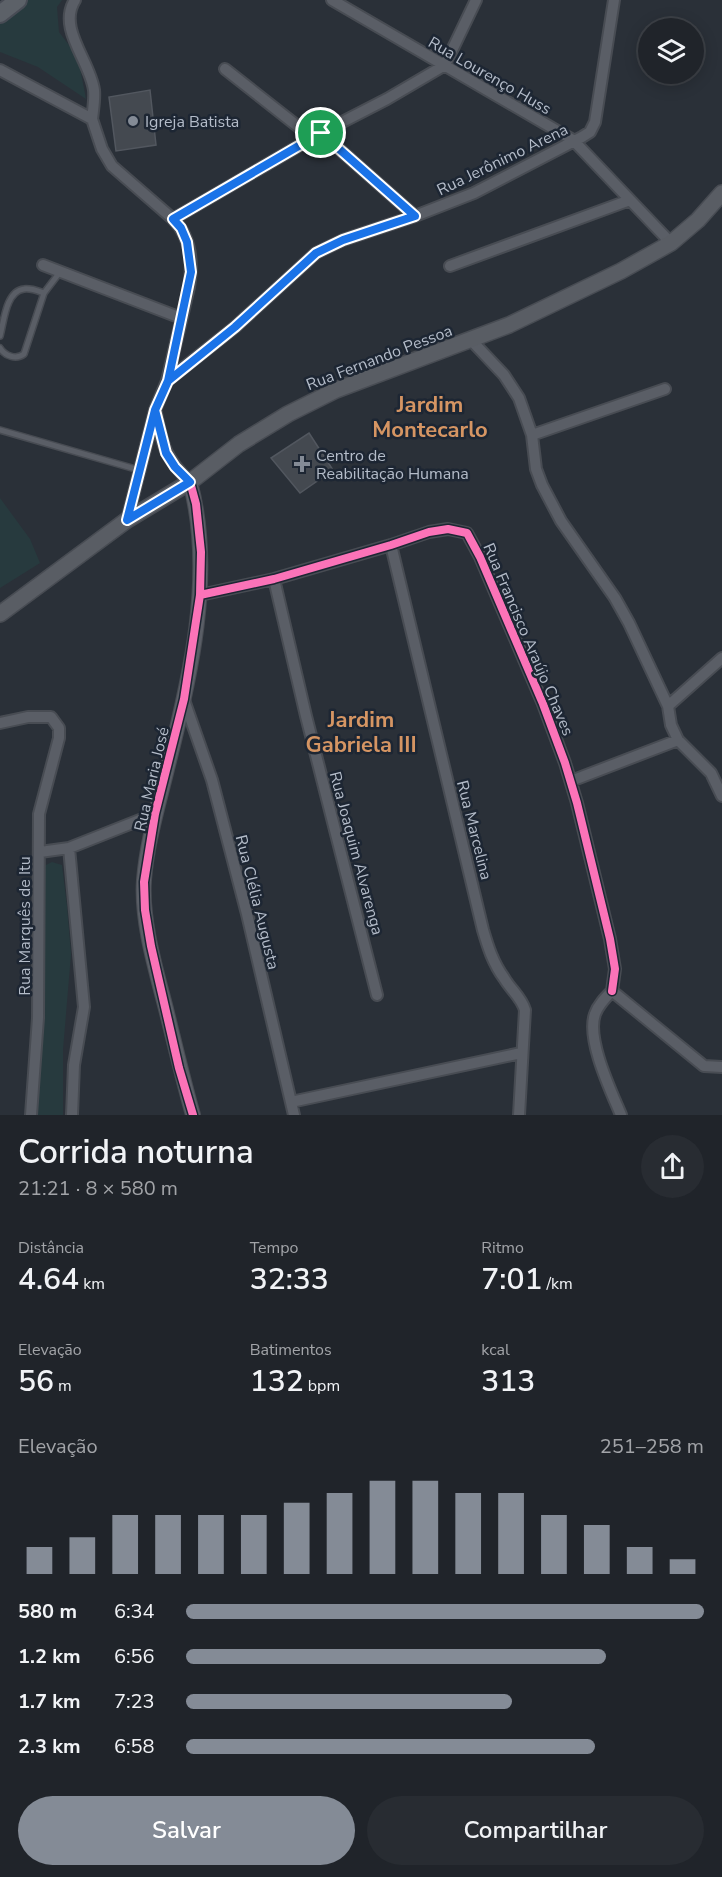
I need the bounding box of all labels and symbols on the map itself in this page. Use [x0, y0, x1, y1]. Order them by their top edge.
street label: Rua Lourenço Huss [424, 32, 555, 120]
pin [295, 107, 346, 158]
place label: Igreja Batista [145, 111, 239, 133]
marker: Igreja Batista [126, 114, 140, 128]
street label: Rua Jerônimo Arena [433, 119, 572, 201]
street label: Rua Fernando Pessoa [303, 320, 456, 396]
district label: Jardim Montecarlo [372, 390, 488, 445]
place label: Centro de Reabilitação Humana [316, 445, 469, 485]
marker: Centro de Reabilitação Humana [293, 455, 311, 473]
street label: Rua Francisco Araújo Chaves [477, 540, 579, 739]
district label: Jardim Gabriela III [305, 705, 417, 760]
street label: Rua Maria José [129, 725, 175, 834]
street label: Rua Joaquim Alvarenga [324, 769, 388, 937]
street label: Rua Marcelina [451, 778, 497, 882]
street label: Rua Clélia Augusta [230, 833, 284, 972]
street label: Rua Marquês de Itu [14, 856, 36, 996]

